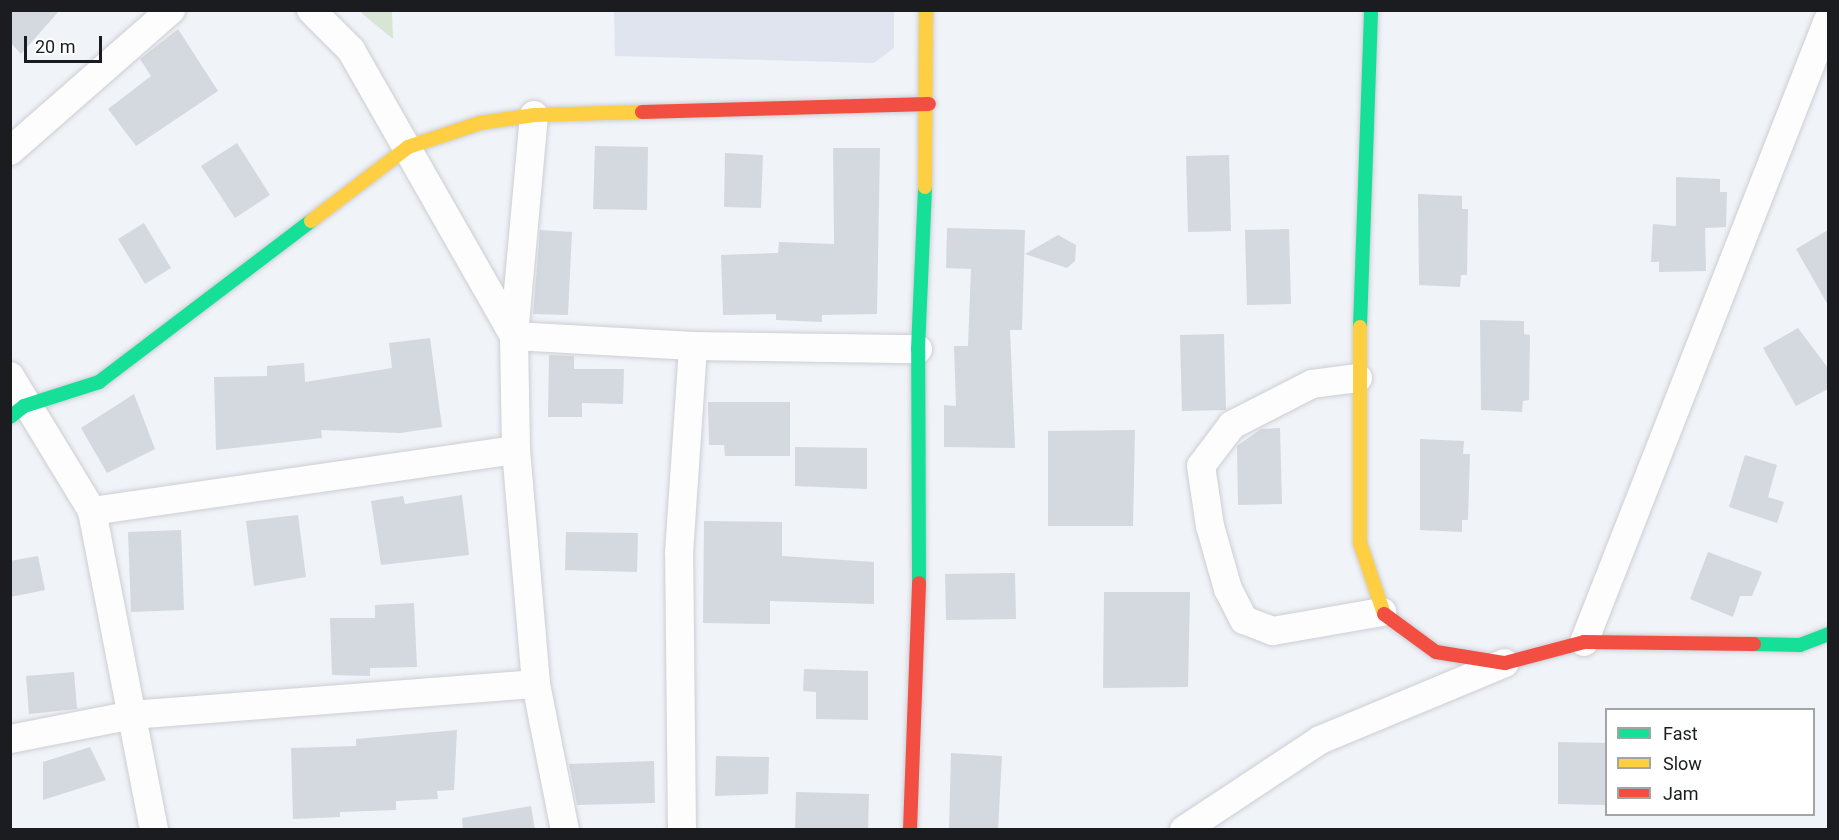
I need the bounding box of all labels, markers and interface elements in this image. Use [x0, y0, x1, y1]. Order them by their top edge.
scale bar [27, 24, 105, 62]
text: 20 m [35, 36, 75, 57]
legend [1605, 708, 1815, 816]
text: Fast [1663, 723, 1698, 744]
text: Slow [1663, 753, 1702, 774]
text: Jam [1663, 783, 1699, 804]

